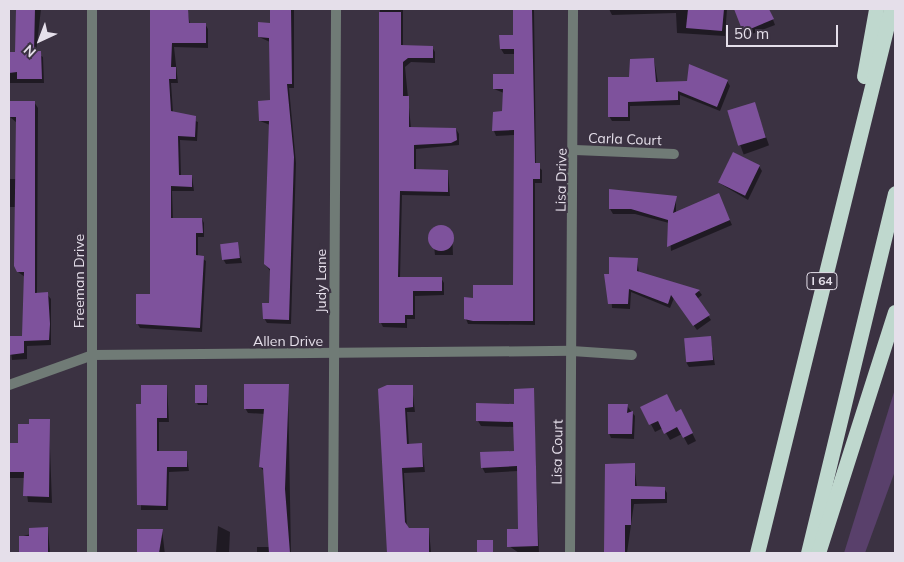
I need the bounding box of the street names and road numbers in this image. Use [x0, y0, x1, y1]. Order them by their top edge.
street label: Carla Court [588, 129, 662, 149]
street label: Lisa Drive [552, 148, 570, 212]
street label: Freeman Drive [71, 234, 87, 328]
street label: Judy Lane [313, 249, 329, 313]
road number: I 64 [806, 272, 838, 290]
street label: Allen Drive [253, 333, 323, 349]
street label: Lisa Court [548, 419, 566, 485]

